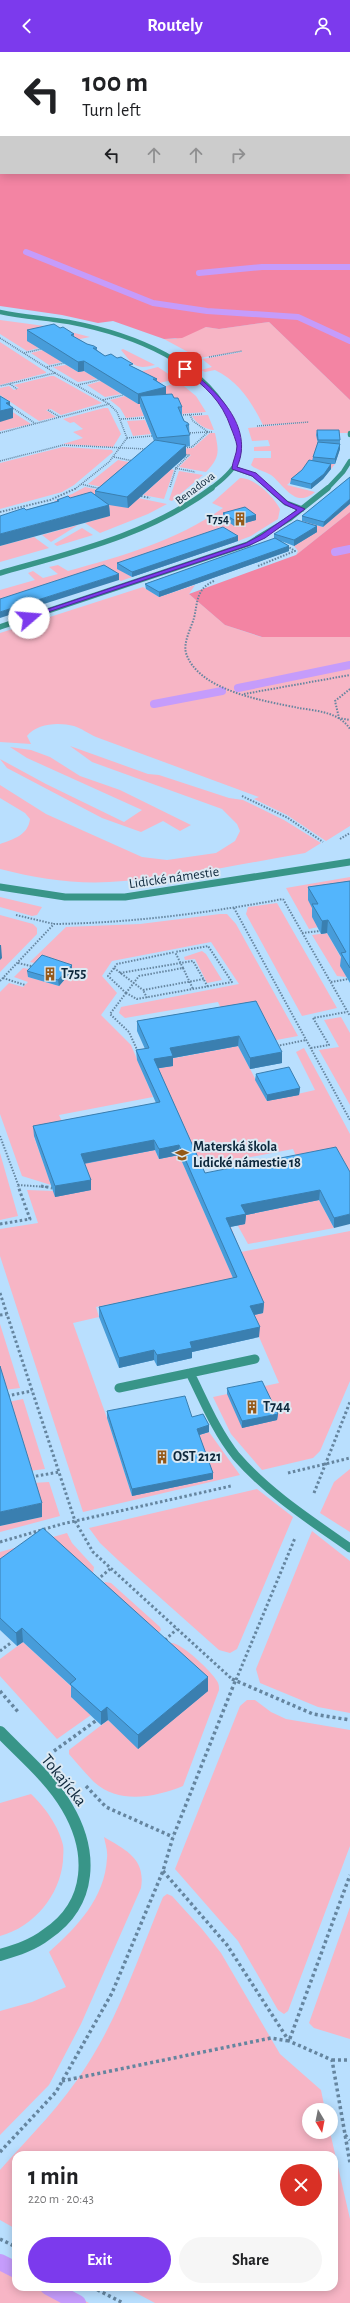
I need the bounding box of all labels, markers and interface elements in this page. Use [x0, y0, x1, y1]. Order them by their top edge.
icon: back [16, 15, 38, 37]
icon: person [312, 15, 334, 37]
text: Routely [147, 17, 203, 35]
icon: left [16, 68, 68, 120]
text: 100 m [82, 69, 148, 97]
text: Turn left [82, 102, 141, 120]
icon: left [101, 144, 123, 166]
icon: ahead [143, 144, 165, 166]
icon: ahead [185, 144, 207, 166]
icon: right [227, 144, 249, 166]
pin [168, 352, 202, 386]
icon: arrive [174, 358, 196, 380]
street label: Benadova [173, 469, 217, 507]
building icon: T754 [232, 511, 248, 527]
place label: T754 [207, 513, 229, 525]
position arrow [8, 597, 50, 639]
street label: Lidické námestie [128, 865, 220, 891]
building icon: T755 [42, 966, 58, 982]
place label: T755 [61, 967, 86, 981]
place label: Materská škola Lidické námestie 18 [193, 1140, 301, 1170]
school or university icon: Materská škola Lidické námestie 18 [174, 1147, 190, 1163]
building icon: T744 [244, 1399, 260, 1415]
place label: T744 [263, 1400, 290, 1414]
building icon: OST 2121 [154, 1449, 170, 1465]
place label: OST 2121 [173, 1450, 221, 1464]
street label: Tokajícka [37, 1751, 90, 1810]
north arrow [302, 2103, 338, 2139]
map controls [302, 2103, 338, 2139]
button: close [280, 2164, 322, 2206]
text: 1 min [28, 2165, 79, 2189]
text: 220 m · 20:43 [28, 2193, 94, 2206]
button: Exit [28, 2237, 171, 2283]
button: Share [179, 2237, 322, 2283]

